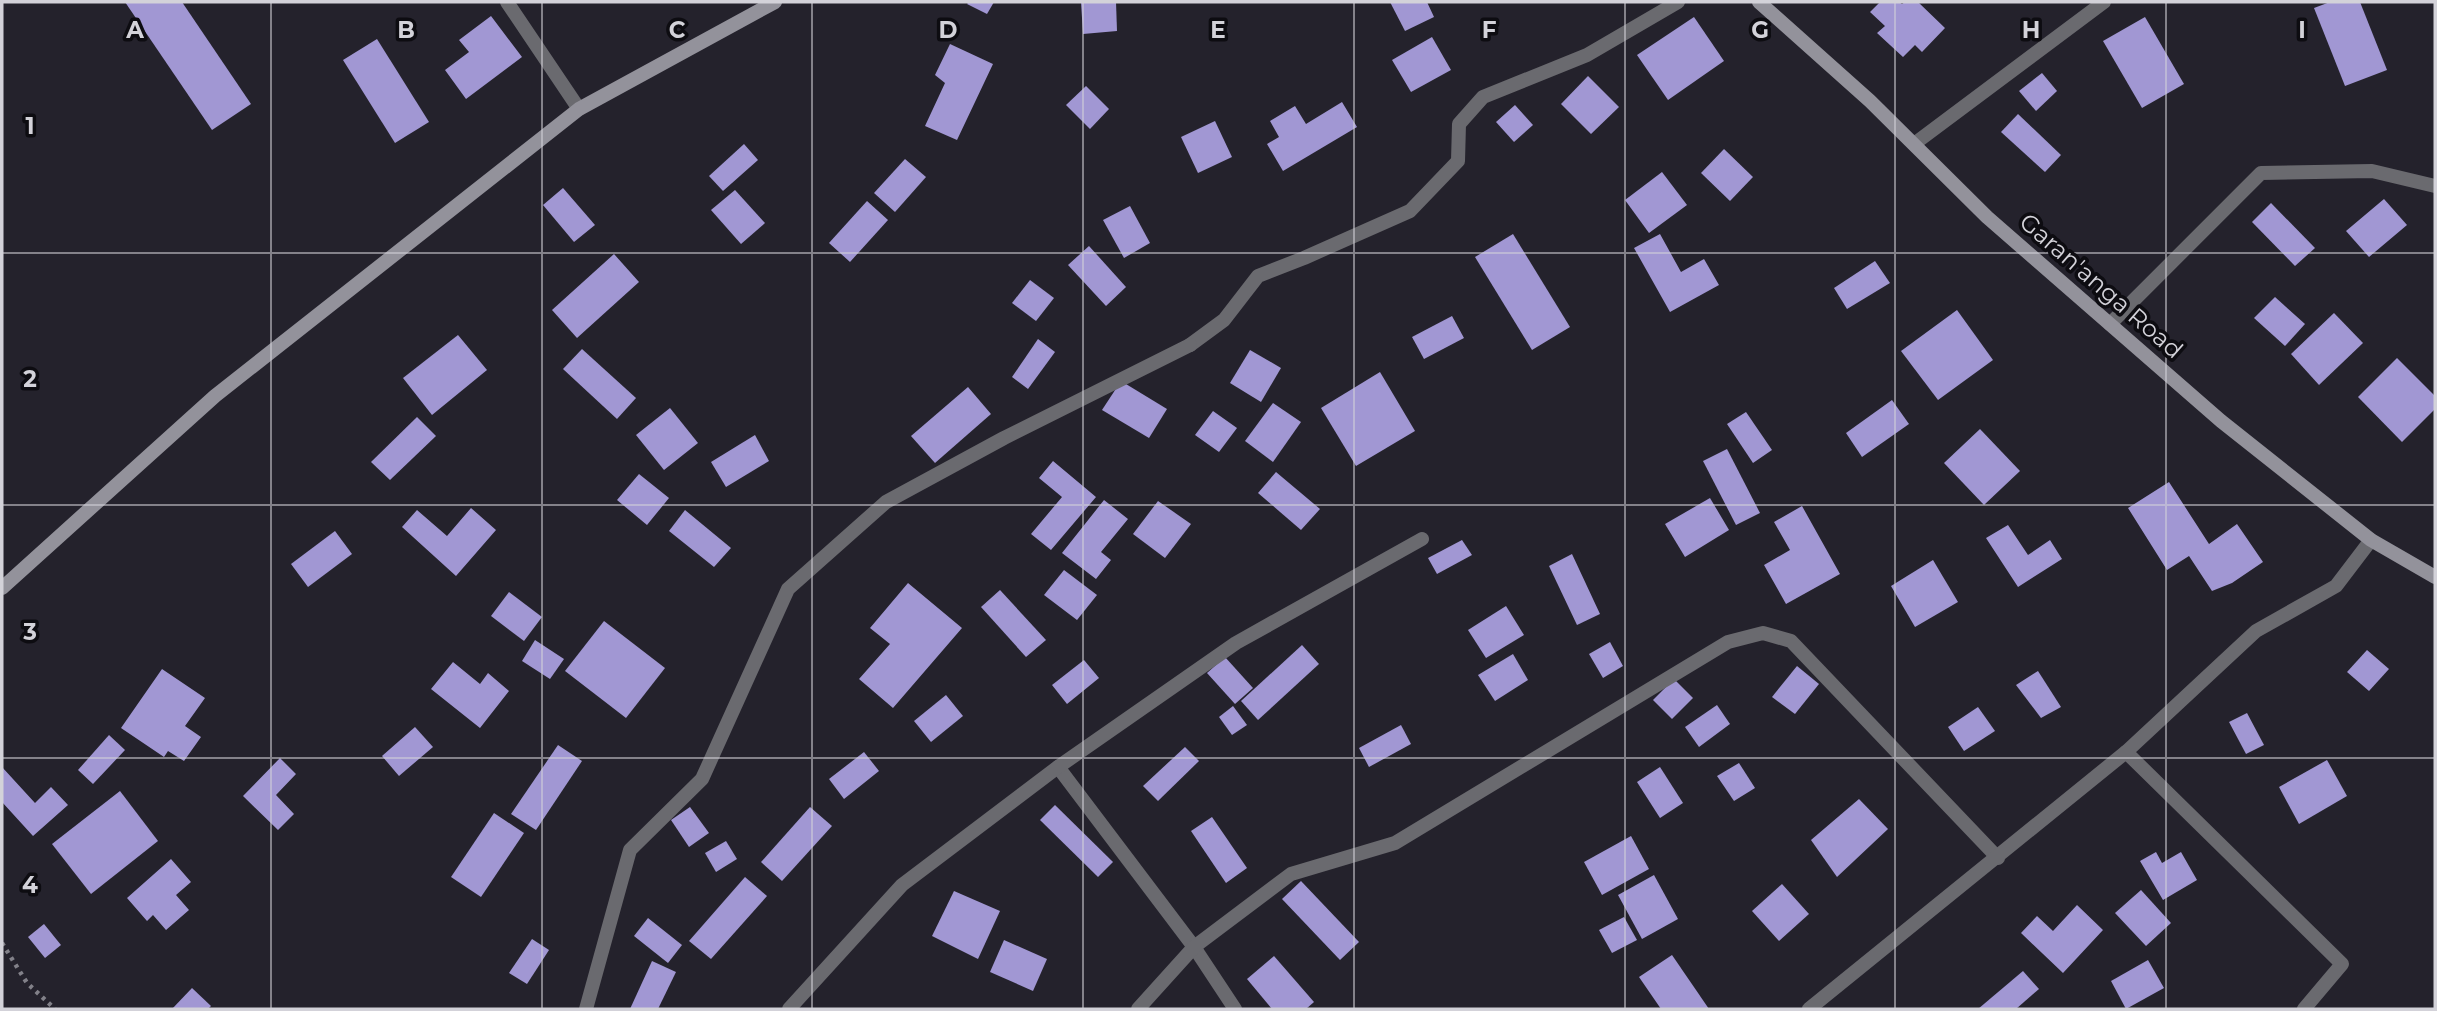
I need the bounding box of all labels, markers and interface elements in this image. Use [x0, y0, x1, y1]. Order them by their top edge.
text: A [125, 16, 144, 44]
text: B [397, 16, 415, 44]
text: C [669, 16, 686, 44]
text: D [939, 16, 958, 44]
text: E [1210, 16, 1226, 44]
text: F [1482, 16, 1497, 44]
text: G [1751, 16, 1769, 44]
text: H [2022, 16, 2040, 44]
text: I [2298, 16, 2306, 44]
text: 1 [25, 112, 35, 140]
street label: Garan'anga Road [2014, 207, 2189, 364]
text: 2 [23, 365, 37, 393]
text: 3 [22, 618, 37, 646]
text: 4 [22, 871, 38, 899]

